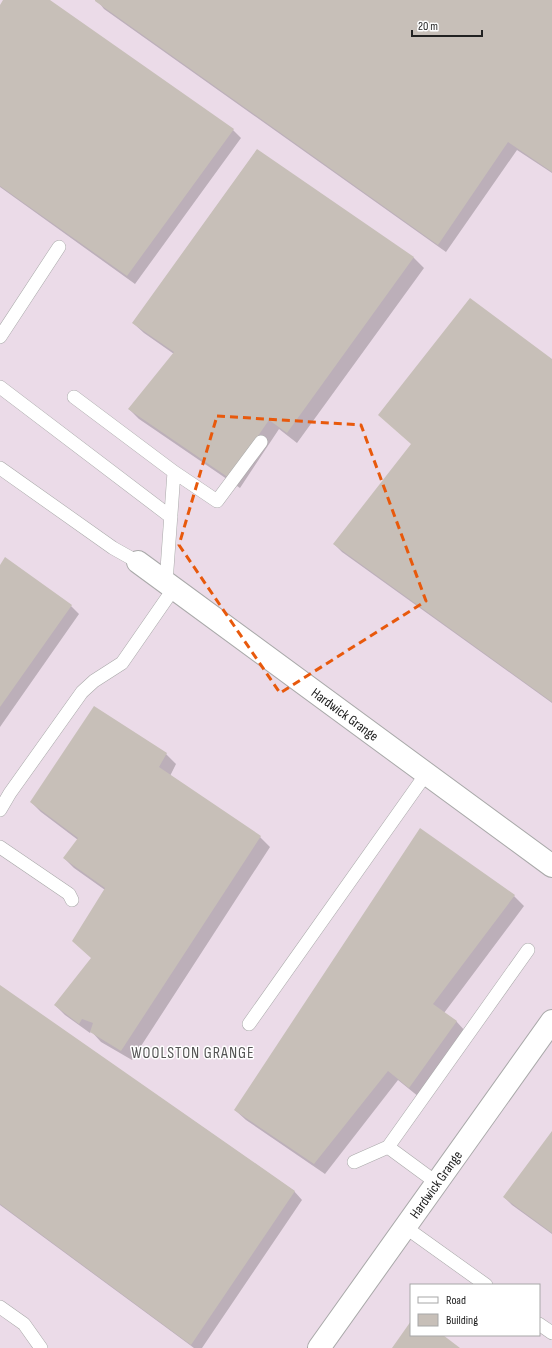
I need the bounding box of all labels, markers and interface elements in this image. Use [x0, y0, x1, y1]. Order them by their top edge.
scale bar [412, 12, 482, 38]
text: 20 m [418, 19, 438, 34]
street label: Hardwick Grange [308, 684, 382, 744]
district label: WOOLSTON GRANGE [131, 1044, 255, 1063]
street label: Hardwick Grange [406, 1147, 466, 1221]
legend [410, 1284, 540, 1336]
text: Road [446, 1293, 466, 1308]
text: Building [446, 1313, 478, 1328]

